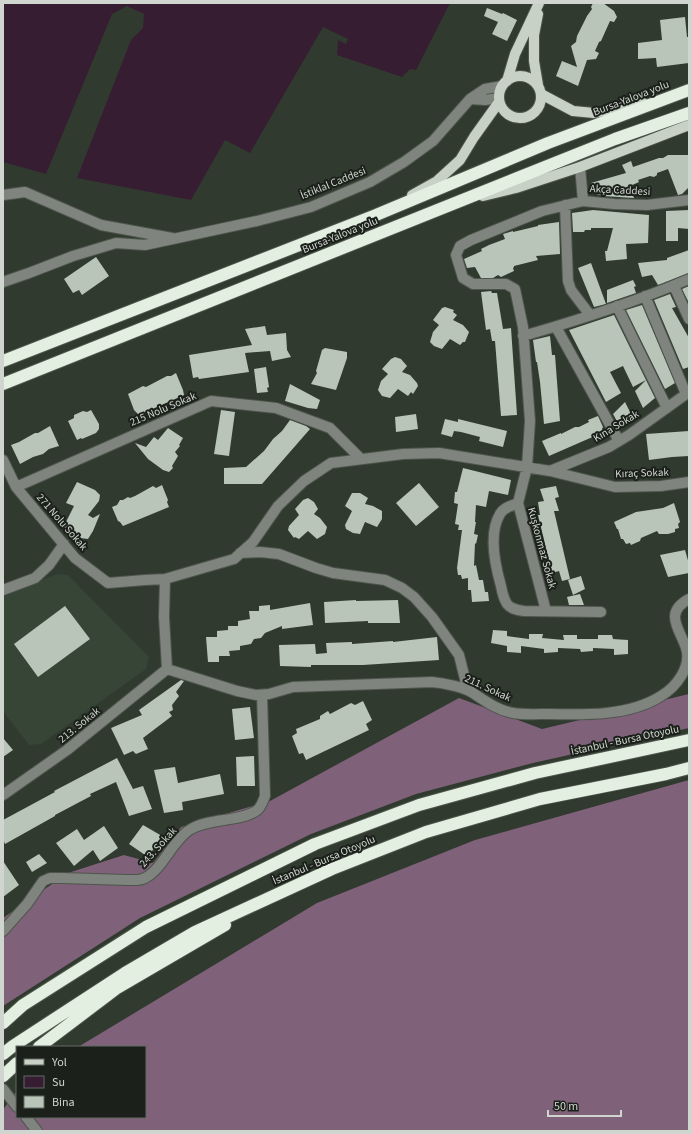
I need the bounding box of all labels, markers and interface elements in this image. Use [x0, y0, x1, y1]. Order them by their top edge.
street label: Bursa-Yalova yolu [591, 77, 671, 119]
street label: İstiklal Caddesi [298, 163, 368, 203]
street label: Akça Caddesi [589, 181, 651, 199]
street label: Bursa-Yalova yolu [300, 213, 380, 257]
street label: 215 Nolu Sokak [127, 388, 199, 430]
street label: Kına Sokak [590, 406, 642, 446]
street label: Kıraç Sokak [615, 465, 670, 481]
street label: 271 Nolu Sokak [33, 490, 91, 554]
street label: Kuşkonmaz Sokak [524, 506, 560, 591]
street label: 211. Sokak [462, 671, 514, 705]
street label: 213. Sokak [55, 703, 103, 746]
street label: İstanbul - Bursa Otoyolu [570, 721, 680, 759]
street label: 243. Sokak [136, 823, 181, 870]
street label: İstanbul - Bursa Otoyolu [270, 832, 378, 888]
legend [16, 1046, 146, 1118]
text: Yol [51, 1054, 67, 1071]
text: Su [52, 1074, 65, 1091]
scale bar [548, 1092, 621, 1118]
text: Bina [52, 1094, 75, 1111]
text: 50 m [554, 1098, 578, 1115]

